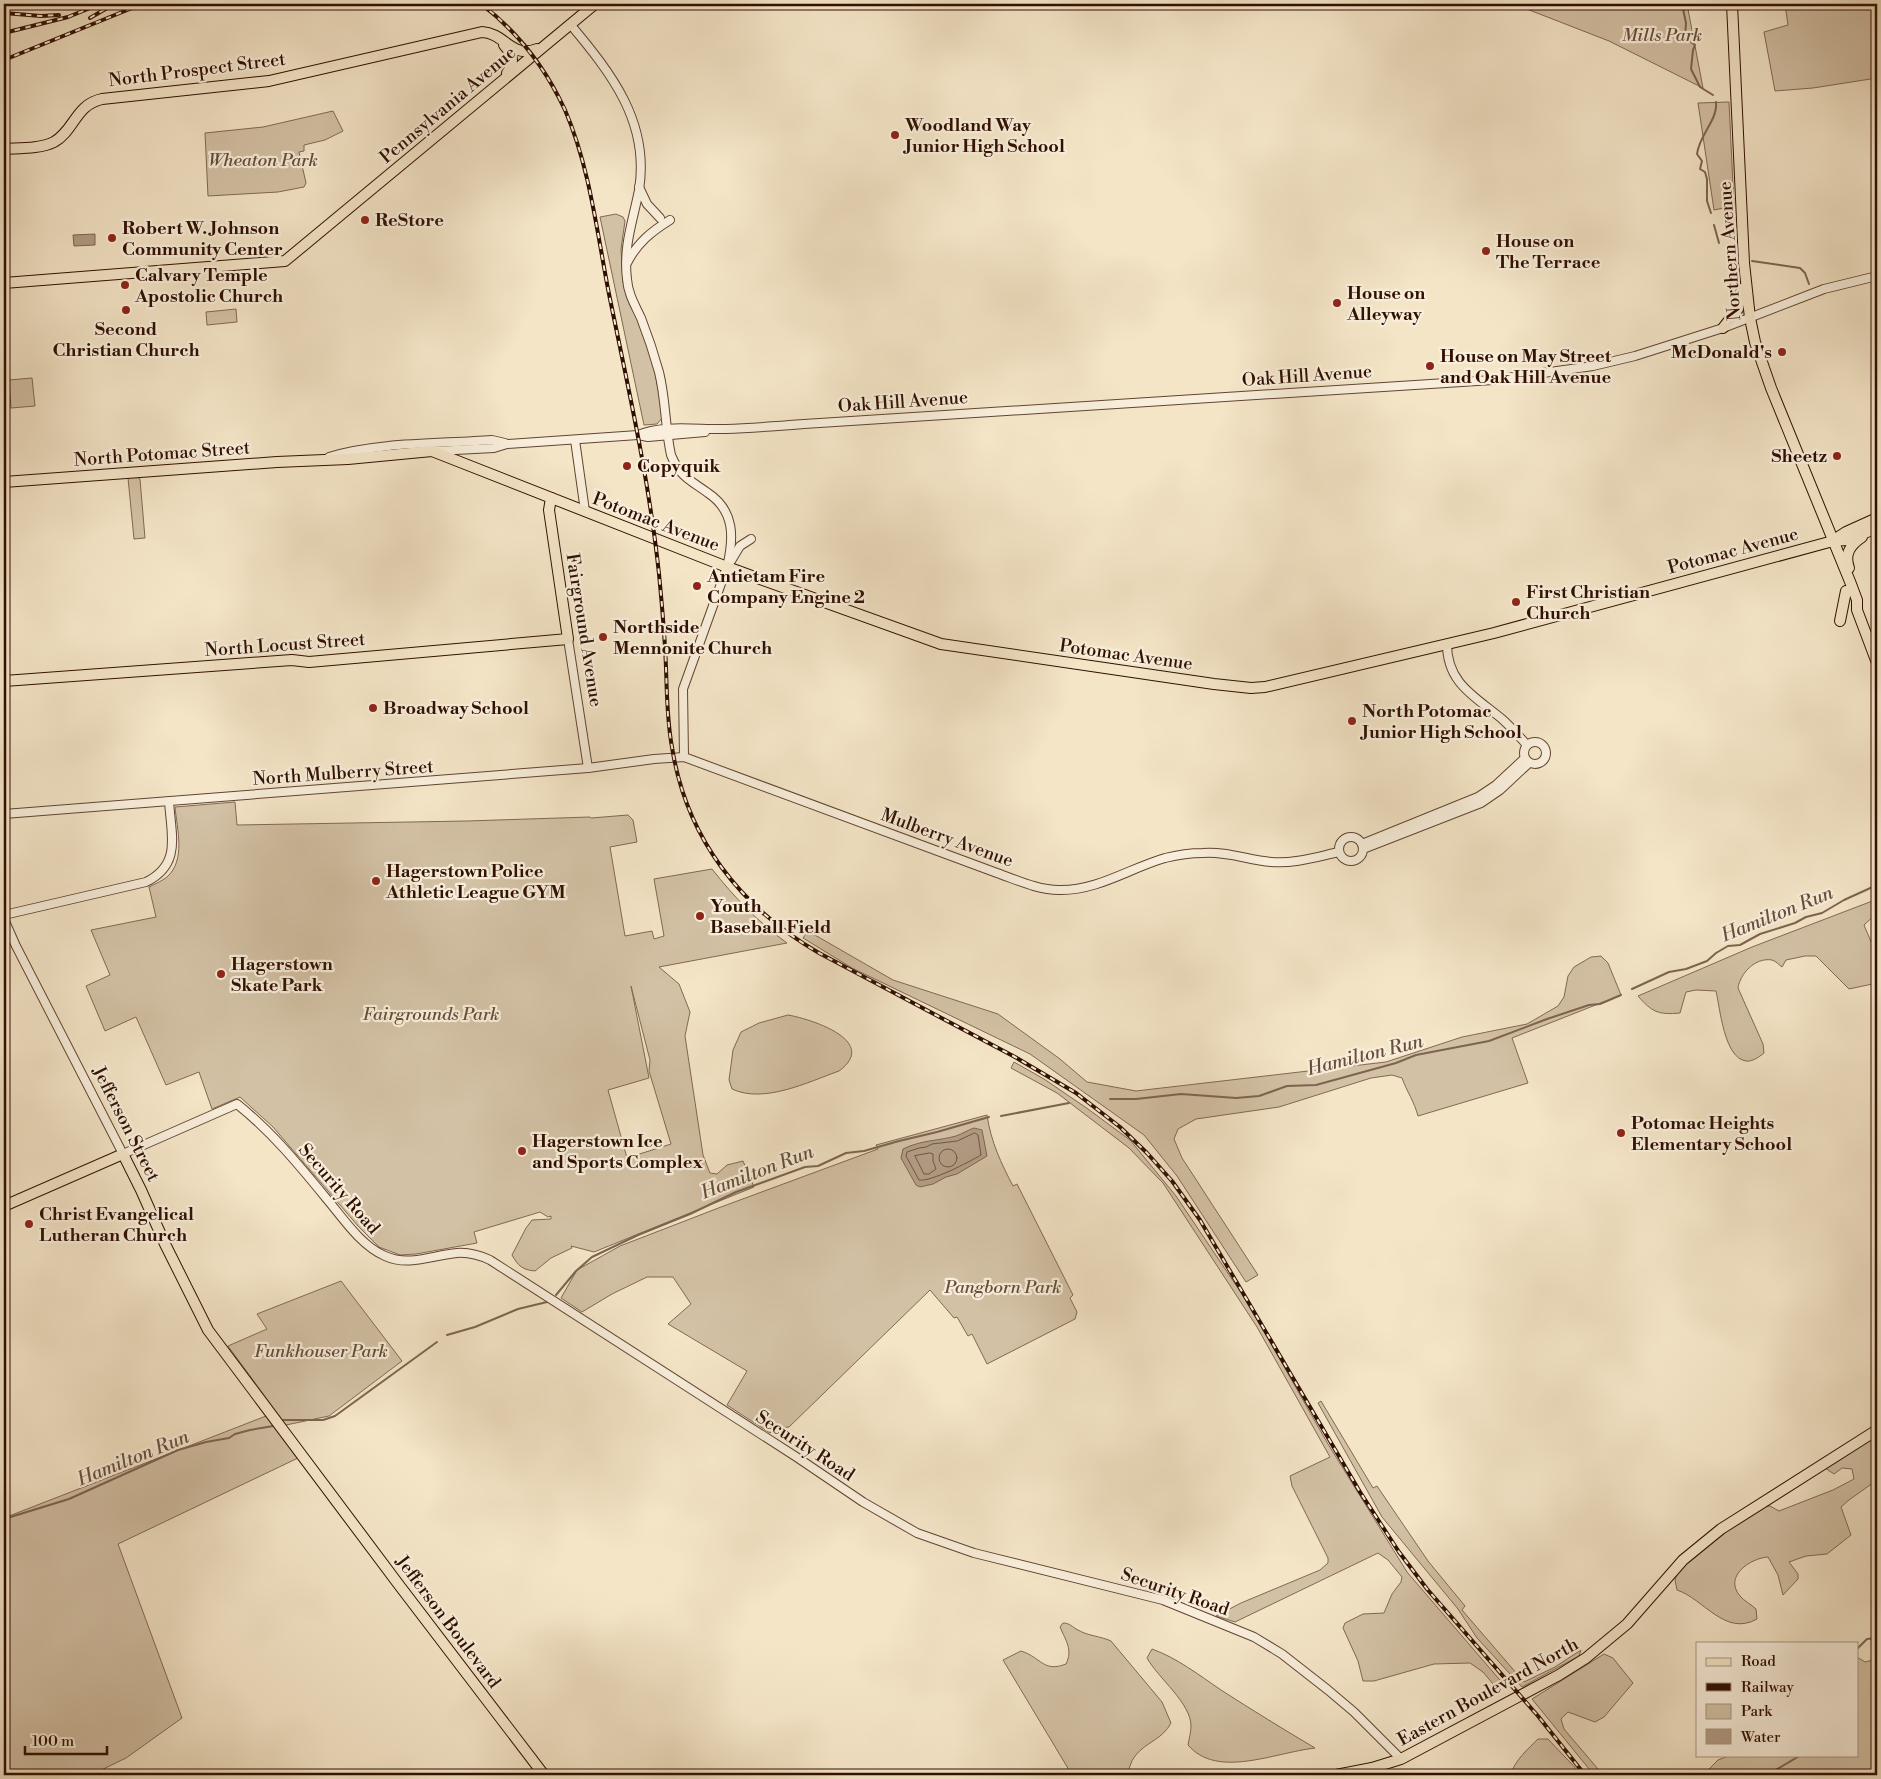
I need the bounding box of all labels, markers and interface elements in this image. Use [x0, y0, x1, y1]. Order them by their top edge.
park label: Mills Park [1622, 24, 1702, 47]
street label: Pennsylvania Avenue [375, 41, 521, 169]
street label: North Prospect Street [107, 48, 287, 92]
place label: Woodland Way Junior High School [902, 114, 1065, 158]
marker: Woodland Way Junior High School [889, 129, 901, 141]
park label: Wheaton Park [208, 149, 318, 172]
street label: Northern Avenue [1714, 180, 1746, 322]
place label: ReStore [375, 209, 444, 232]
marker: ReStore [359, 214, 371, 226]
place label: Robert W. Johnson Community Center [122, 217, 283, 261]
place label: House on The Terrace [1496, 230, 1601, 274]
marker: Robert W. Johnson Community Center [106, 232, 118, 244]
marker: House on The Terrace [1480, 245, 1492, 257]
place label: Calvary Temple Apostolic Church [134, 264, 283, 308]
marker: Calvary Temple Apostolic Church [119, 279, 131, 291]
place label: House on Alleyway [1346, 282, 1425, 326]
marker: House on Alleyway [1331, 297, 1343, 309]
marker: Second Christian Church [120, 304, 132, 316]
place label: Second Christian Church [52, 318, 200, 362]
place label: McDonald's [1671, 341, 1772, 364]
place label: House on May Street and Oak Hill Avenue [1440, 345, 1612, 389]
marker: McDonald's [1776, 346, 1788, 358]
street label: Oak Hill Avenue [1241, 360, 1373, 392]
marker: House on May Street and Oak Hill Avenue [1424, 360, 1436, 372]
street label: Oak Hill Avenue [837, 386, 969, 418]
street label: North Potomac Street [73, 436, 251, 472]
place label: Sheetz [1771, 445, 1827, 468]
marker: Sheetz [1831, 450, 1843, 462]
place label: Copyquik [637, 455, 721, 478]
marker: Copyquik [621, 460, 633, 472]
street label: Potomac Avenue [589, 487, 723, 557]
street label: Potomac Avenue [1665, 523, 1801, 579]
street label: Fairground Avenue [561, 552, 607, 708]
place label: Antietam Fire Company Engine 2 [706, 565, 865, 609]
marker: Antietam Fire Company Engine 2 [691, 580, 703, 592]
place label: First Christian Church [1526, 581, 1650, 625]
marker: First Christian Church [1510, 596, 1522, 608]
place label: Northside Mennonite Church [613, 616, 772, 660]
street label: North Locust Street [204, 628, 367, 662]
marker: Northside Mennonite Church [597, 631, 609, 643]
street label: Potomac Avenue [1058, 634, 1194, 676]
place label: Broadway School [383, 697, 529, 720]
place label: North Potomac Junior High School [1359, 700, 1522, 744]
marker: Broadway School [367, 702, 379, 714]
marker: North Potomac Junior High School [1346, 715, 1358, 727]
street label: North Mulberry Street [252, 755, 435, 791]
street label: Mulberry Avenue [878, 803, 1016, 873]
place label: Hagerstown Police Athletic League GYM [385, 860, 566, 904]
marker: Hagerstown Police Athletic League GYM [370, 875, 382, 887]
water label: Hamilton Run [1716, 880, 1837, 948]
place label: Youth Baseball Field [710, 895, 831, 939]
marker: Youth Baseball Field [694, 910, 706, 922]
place label: Hagerstown Skate Park [231, 953, 333, 997]
marker: Hagerstown Skate Park [215, 968, 227, 980]
park label: Fairgrounds Park [363, 1003, 499, 1026]
water label: Hamilton Run [1303, 1029, 1426, 1081]
street label: Jefferson Street [87, 1062, 165, 1186]
place label: Potomac Heights Elementary School [1631, 1112, 1792, 1156]
marker: Potomac Heights Elementary School [1615, 1127, 1627, 1139]
place label: Hagerstown Ice and Sports Complex [532, 1130, 703, 1174]
street label: Security Road [293, 1139, 385, 1240]
water label: Hamilton Run [696, 1139, 817, 1205]
marker: Hagerstown Ice and Sports Complex [516, 1145, 528, 1157]
place label: Christ Evangelical Lutheran Church [39, 1203, 194, 1247]
marker: Christ Evangelical Lutheran Church [23, 1218, 35, 1230]
park label: Pangborn Park [944, 1276, 1061, 1299]
park label: Funkhouser Park [254, 1340, 388, 1363]
street label: Security Road [751, 1406, 859, 1487]
water label: Hamilton Run [72, 1424, 193, 1492]
street label: Jefferson Boulevard [390, 1550, 506, 1694]
street label: Security Road [1118, 1563, 1233, 1622]
street label: Eastern Boulevard North [1394, 1633, 1583, 1751]
legend [1696, 1642, 1858, 1756]
text: Road [1741, 1652, 1776, 1671]
text: Railway [1741, 1678, 1795, 1697]
text: Park [1741, 1702, 1773, 1721]
scale bar [25, 1724, 108, 1756]
text: Water [1740, 1728, 1781, 1747]
text: 100 m [32, 1732, 74, 1751]

